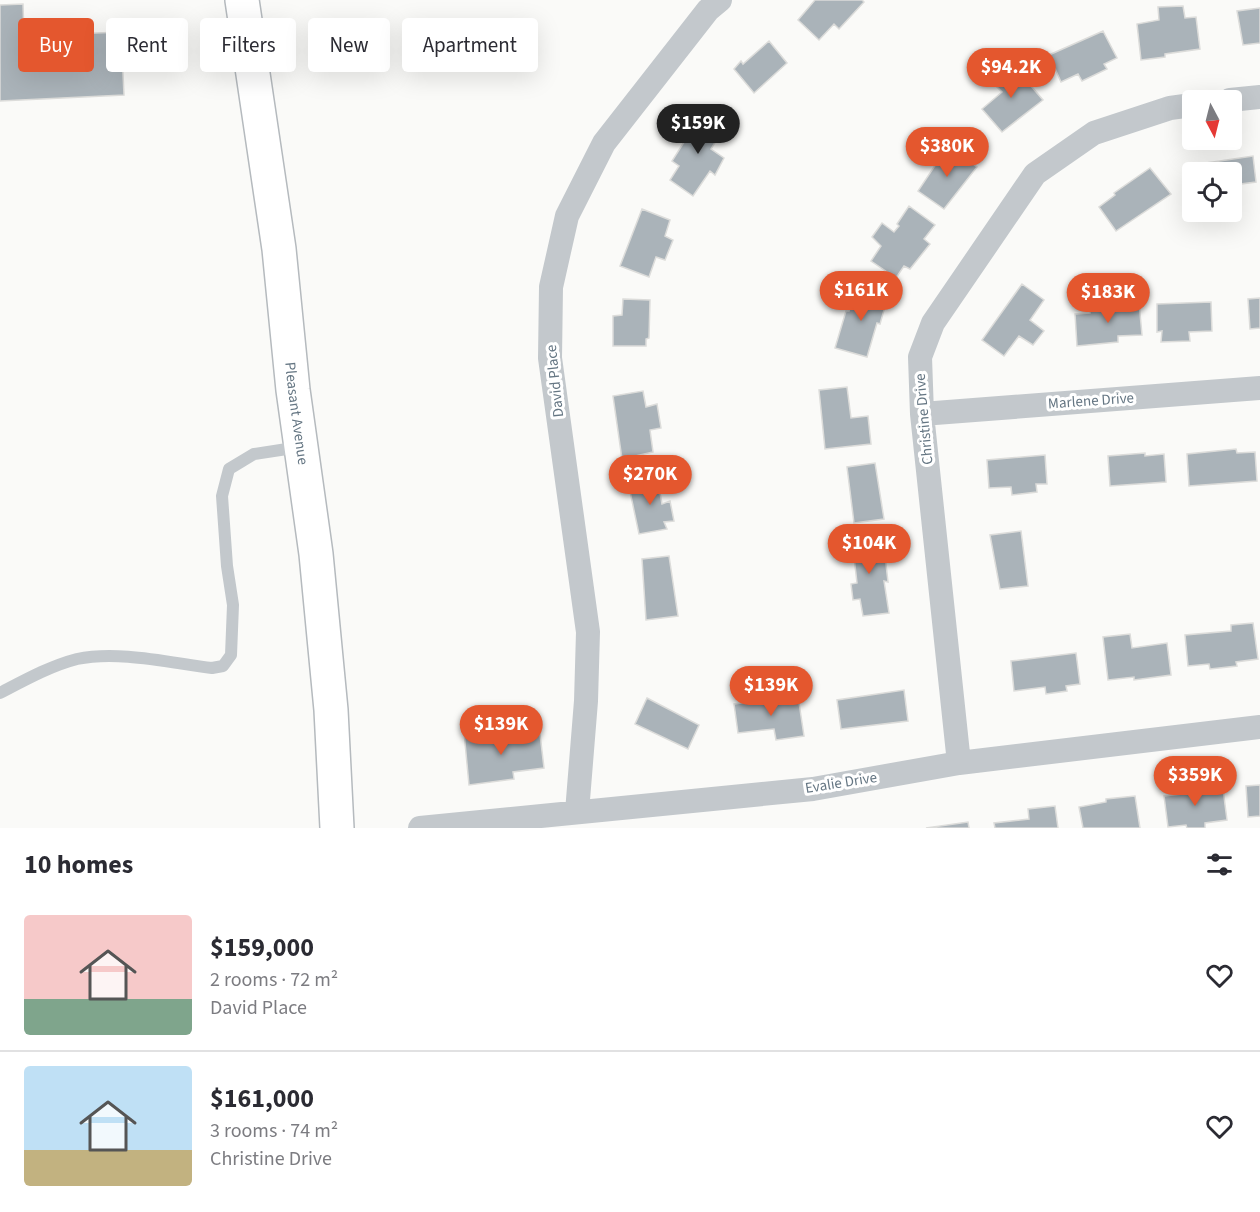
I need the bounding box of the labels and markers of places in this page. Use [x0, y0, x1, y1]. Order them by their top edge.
pin: $94.2K [962, 48, 1060, 99]
pin: $159K [656, 104, 740, 155]
pin: $380K [905, 127, 989, 178]
pin: $161K [819, 271, 903, 322]
pin: $183K [1066, 273, 1150, 324]
pin: $270K [608, 455, 692, 506]
pin: $104K [827, 524, 911, 575]
pin: $139K [729, 666, 813, 717]
pin: $139K [459, 705, 543, 756]
pin: $359K [1153, 756, 1237, 807]

